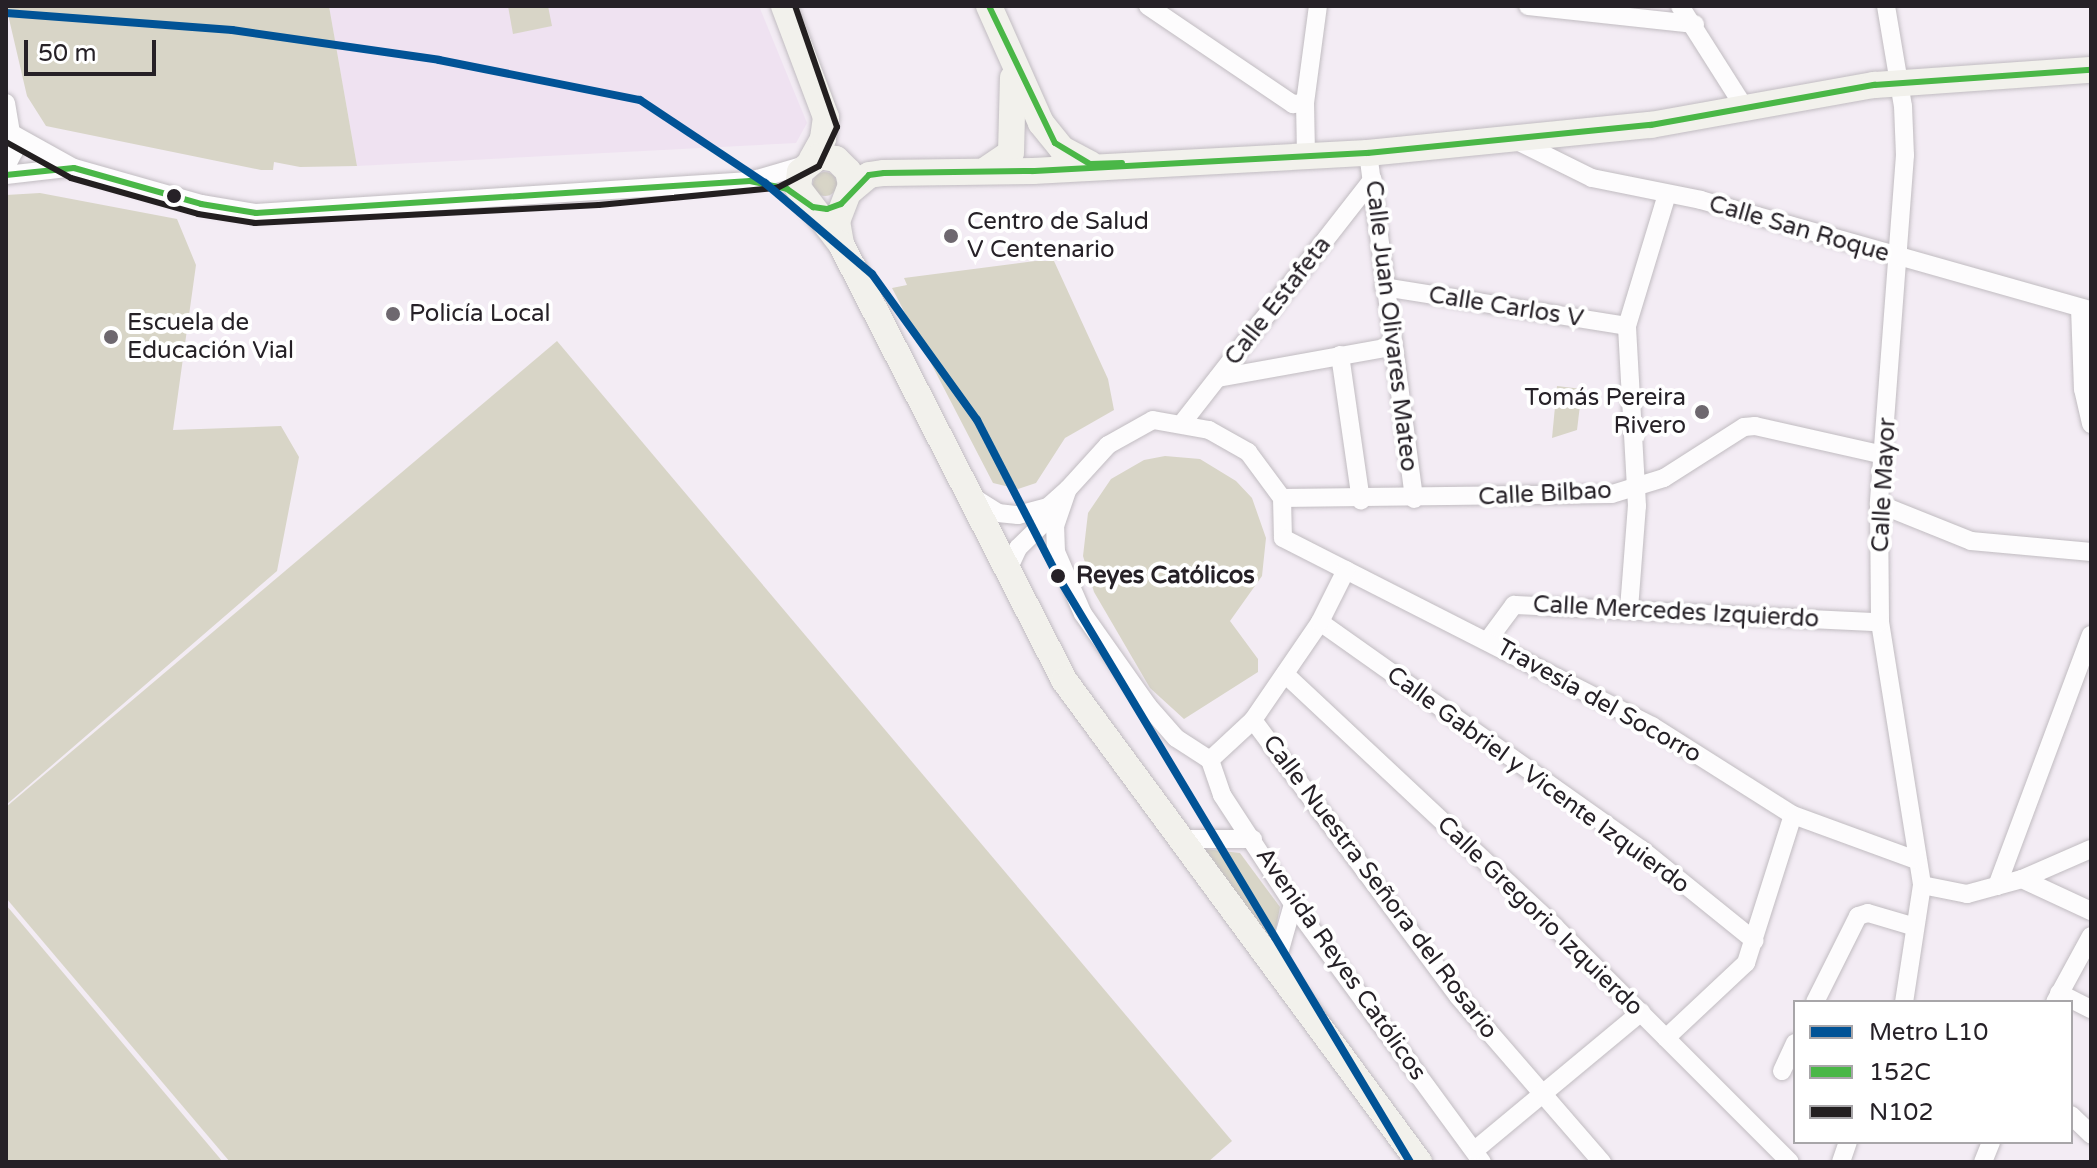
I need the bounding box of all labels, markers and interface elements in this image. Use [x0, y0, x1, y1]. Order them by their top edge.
scale bar [28, 24, 160, 74]
text: 50 m [38, 39, 96, 68]
street label: Calle Juan Olivares Mateo [1359, 179, 1423, 473]
unlabelled marker [166, 188, 182, 204]
street label: Calle San Roque [1706, 190, 1892, 268]
place label: Centro de Salud V Centenario [967, 208, 1149, 264]
marker: Centro de Salud V Centenario [942, 227, 960, 245]
street label: Calle Estafeta [1219, 231, 1337, 371]
street label: Calle Carlos V [1427, 281, 1585, 333]
place label: Policía Local [409, 300, 551, 328]
marker: Policía Local [384, 305, 402, 323]
place label: Escuela de Educación Vial [127, 309, 294, 365]
marker: Escuela de Educación Vial [102, 328, 120, 346]
place label: Tomás Pereira Rivero [1525, 384, 1686, 440]
marker: Tomás Pereira Rivero [1693, 403, 1711, 421]
street label: Calle Mayor [1866, 417, 1902, 553]
street label: Calle Bilbao [1478, 476, 1612, 512]
place label: Reyes Católicos [1076, 562, 1255, 590]
marker: Reyes Católicos [1047, 565, 1069, 587]
street label: Calle Mercedes Izquierdo [1532, 590, 1820, 634]
street label: Travesía del Socorro [1492, 633, 1706, 769]
street label: Calle Gabriel y Vicente Izquierdo [1381, 660, 1695, 900]
street label: Calle Nuestra Señora del Rosario [1256, 730, 1504, 1044]
street label: Calle Gregorio Izquierdo [1431, 810, 1649, 1022]
street label: Avenida Reyes Católicos [1250, 842, 1432, 1086]
legend [1793, 1000, 2073, 1144]
text: Metro L10 [1869, 1018, 1988, 1047]
text: 152C [1869, 1058, 1931, 1087]
text: N102 [1869, 1098, 1934, 1127]

